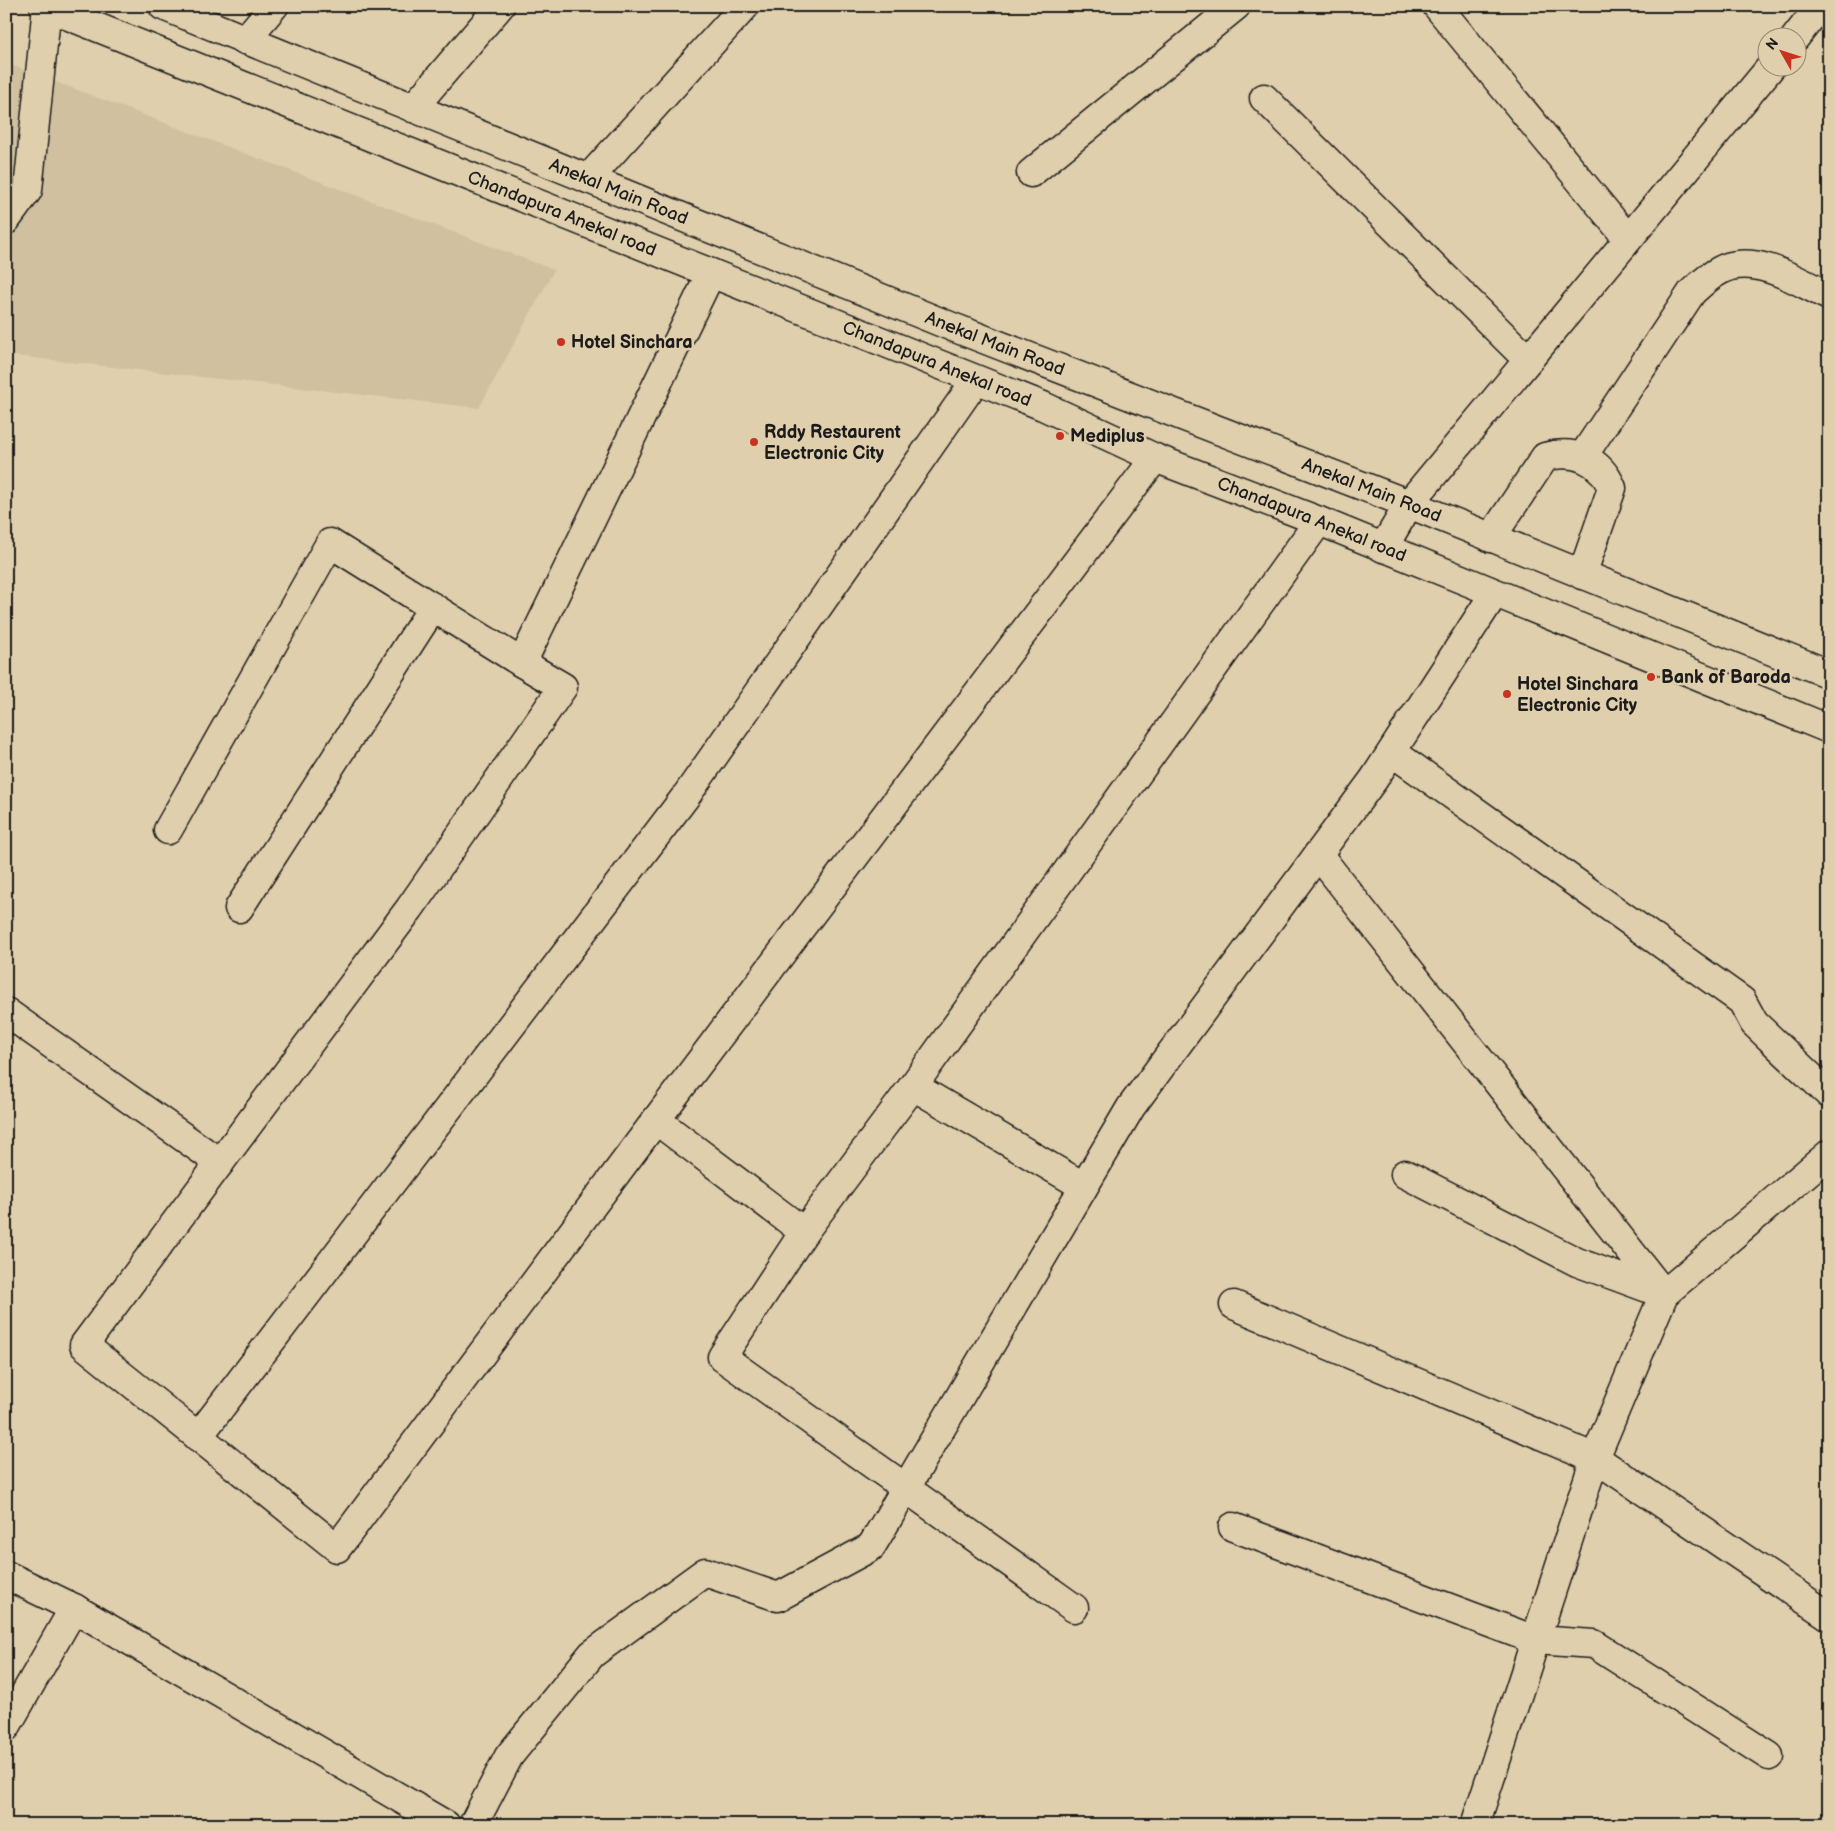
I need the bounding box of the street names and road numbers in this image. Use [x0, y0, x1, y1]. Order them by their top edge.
street label: Anekal Main Road [546, 154, 691, 229]
street label: Chandapura Anekal road [464, 167, 659, 261]
street label: Anekal Main Road [922, 307, 1068, 381]
street label: Chandapura Anekal road [839, 317, 1034, 411]
street label: Anekal Main Road [1299, 453, 1444, 527]
street label: Chandapura Anekal road [1214, 473, 1409, 566]

